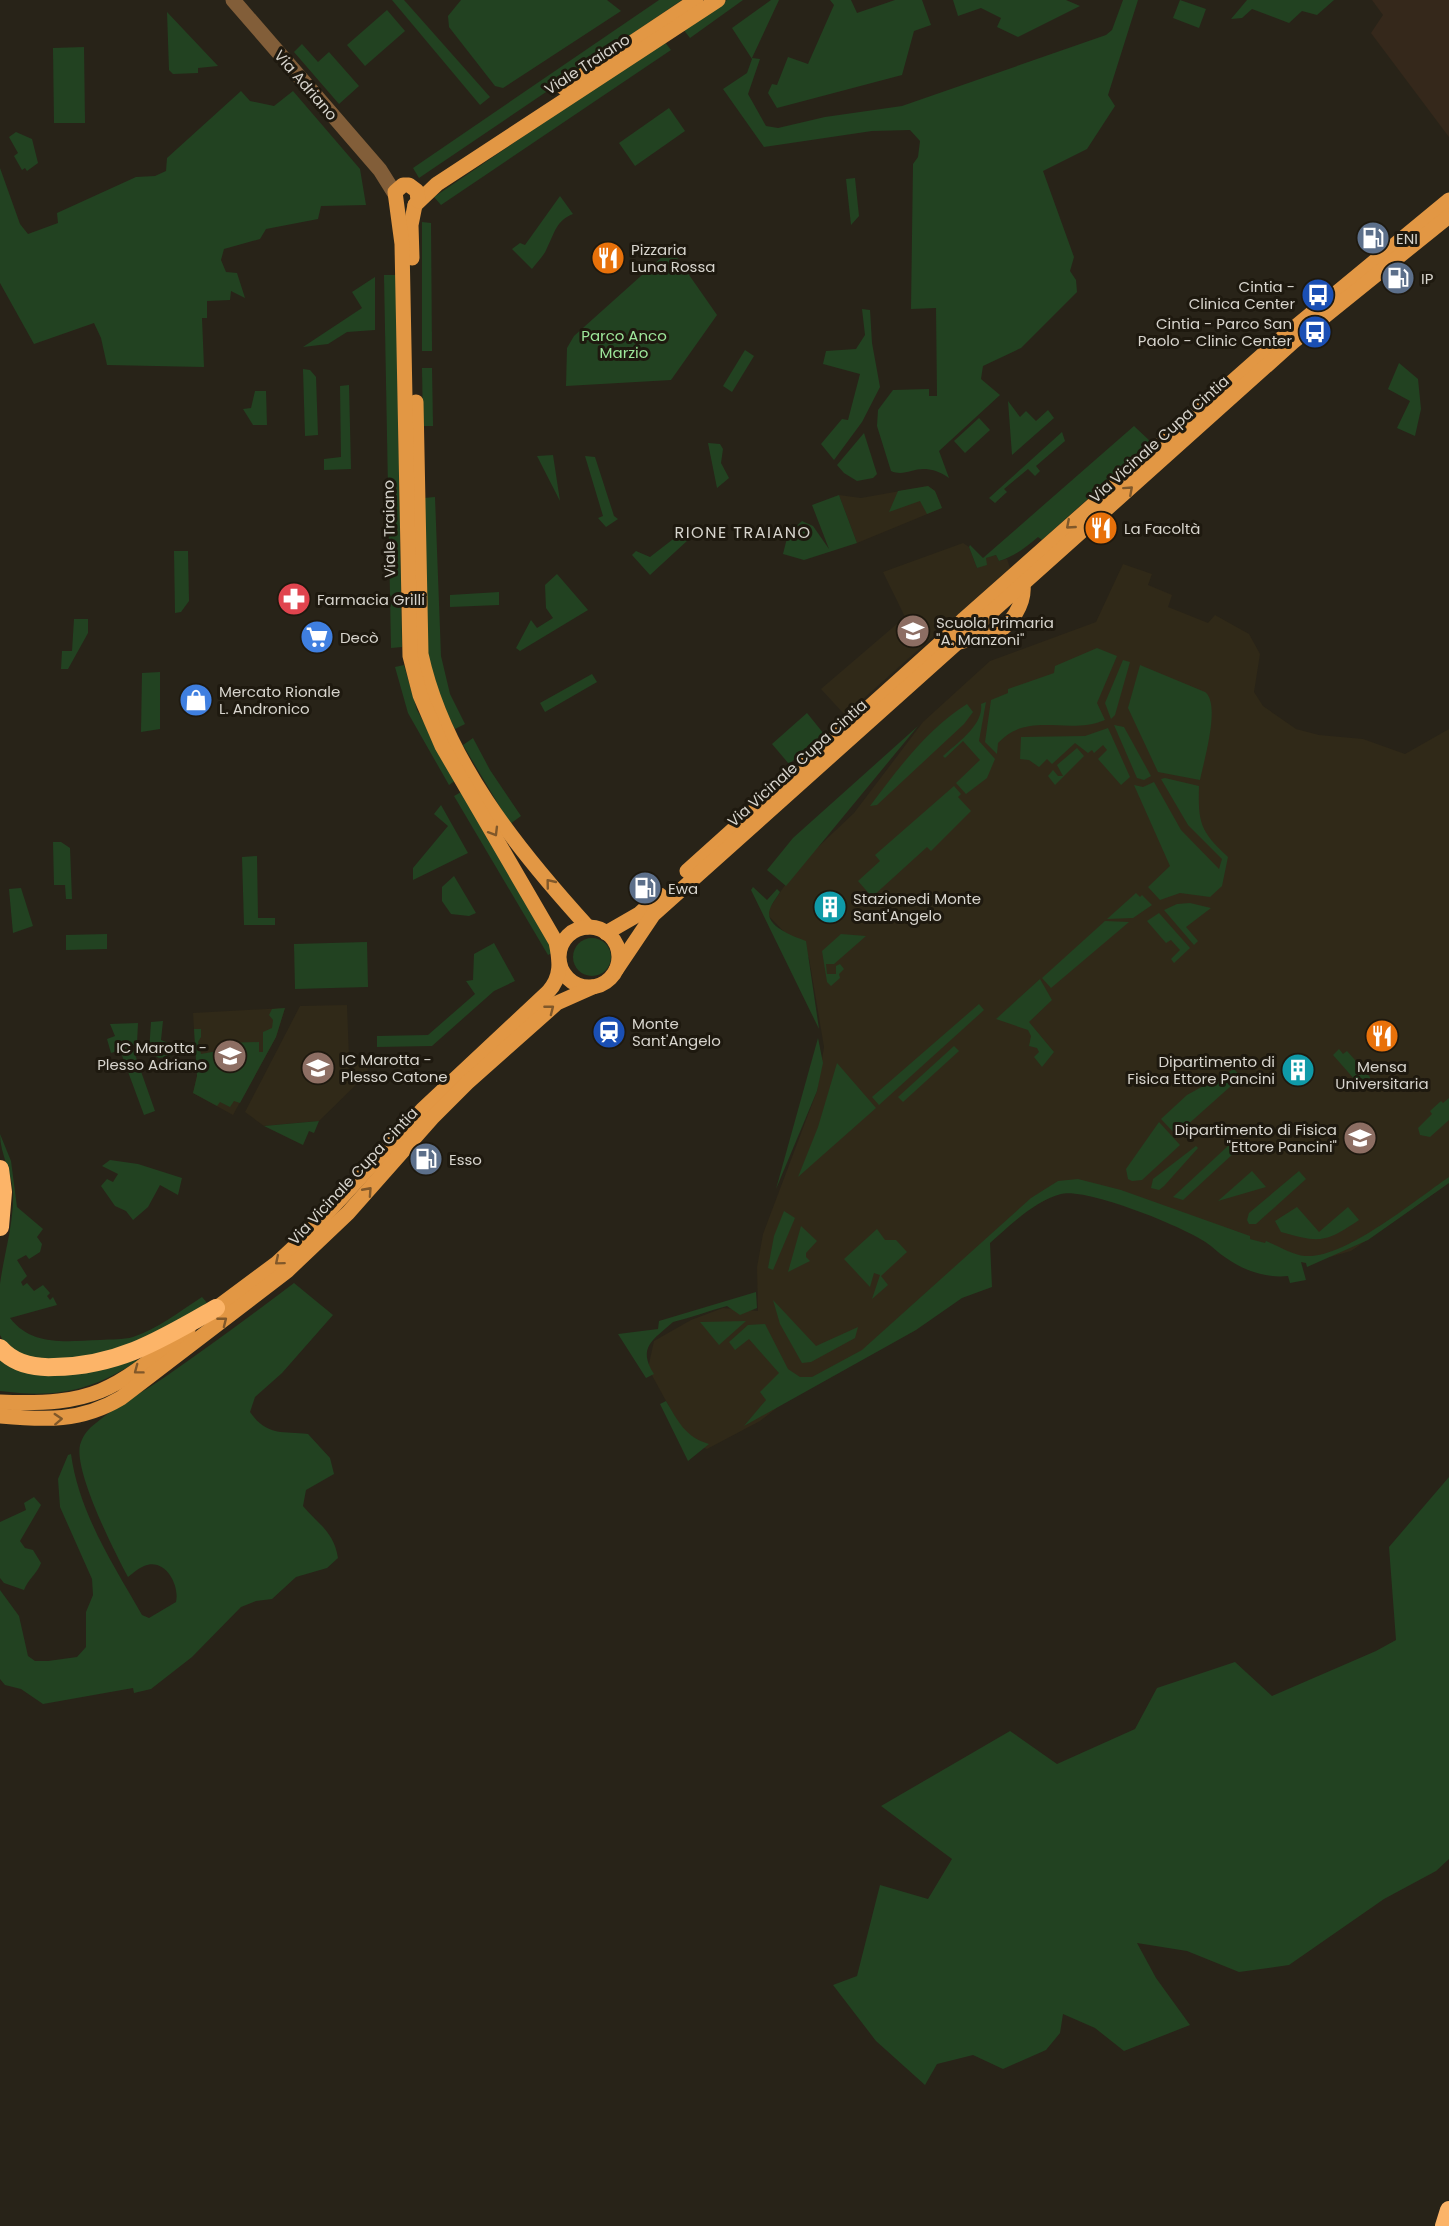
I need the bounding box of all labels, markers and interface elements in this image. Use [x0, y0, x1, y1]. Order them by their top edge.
street label: Viale Traiano [540, 29, 634, 99]
street label: Via Adriano [270, 45, 342, 125]
fuel station icon: ENI [1355, 220, 1391, 256]
place label: ENI [1396, 228, 1418, 249]
place label: Pizzaria Luna Rossa [631, 239, 715, 277]
restaurant icon: Pizzaria Luna Rossa [590, 240, 626, 276]
fuel station icon: IP [1380, 260, 1416, 296]
place label: IP [1421, 268, 1434, 289]
place label: Cintia - Clinica Center [1189, 276, 1295, 314]
bus stop icon: Cintia - Clinica Center [1300, 277, 1336, 313]
place label: Cintia - Parco San Paolo - Clinic Center [1138, 313, 1292, 351]
bus stop icon: Cintia - Parco San Paolo - Clinic Center [1297, 314, 1333, 350]
park label: Parco Anco Marzio [581, 325, 667, 363]
street label: Via Vicinale Cupa Cintia [1085, 371, 1233, 507]
street label: Viale Traiano [378, 480, 400, 578]
one-way arrow [1122, 486, 1133, 497]
restaurant icon: La Facoltà [1083, 510, 1119, 546]
one-way arrow [1066, 518, 1077, 529]
place label: La Facoltà [1124, 518, 1200, 539]
district label: RIONE TRAIANO [674, 521, 812, 544]
pharmacy icon: Farmacia Grilli [276, 581, 312, 617]
place label: Farmacia Grilli [317, 589, 425, 610]
place label: Scuola Primaria "A. Manzoni" [936, 612, 1054, 650]
school or university icon: Scuola Primaria "A. Manzoni" [895, 613, 931, 649]
supermarket icon: Decò [299, 619, 335, 655]
place label: Decò [340, 627, 379, 648]
place label: Mercato Rionale L. Andronico [219, 681, 340, 719]
shop icon: Mercato Rionale L. Andronico [178, 682, 214, 718]
street label: Via Vicinale Cupa Cintia [723, 695, 871, 831]
one-way arrow [486, 826, 498, 836]
fuel station icon: Ewa [627, 870, 663, 906]
place label: Ewa [668, 878, 698, 899]
one-way arrow [546, 879, 557, 890]
place label: Stazionedi Monte Sant'Angelo [853, 888, 981, 926]
building icon: Stazionedi Monte Sant'Angelo [812, 889, 848, 925]
one-way arrow [543, 1006, 554, 1017]
place label: Monte Sant'Angelo [632, 1013, 721, 1051]
station icon: Monte Sant'Angelo [591, 1014, 627, 1050]
restaurant icon: Mensa Universitaria [1364, 1018, 1400, 1054]
place label: IC Marotta - Plesso Adriano [97, 1037, 207, 1075]
school or university icon: IC Marotta - Plesso Adriano [212, 1038, 248, 1074]
place label: IC Marotta - Plesso Catone [341, 1049, 448, 1087]
school or university icon: IC Marotta - Plesso Catone [300, 1050, 336, 1086]
place label: Dipartimento di Fisica Ettore Pancini [1127, 1051, 1275, 1089]
building icon: Dipartimento di Fisica Ettore Pancini [1280, 1052, 1316, 1088]
place label: Mensa Universitaria [1335, 1056, 1429, 1094]
street label: Via Vicinale Cupa Cintia [284, 1103, 422, 1249]
place label: Dipartimento di Fisica "Ettore Pancini" [1174, 1119, 1337, 1157]
school or university icon: Dipartimento di Fisica "Ettore Pancini" [1342, 1120, 1378, 1156]
fuel station icon: Esso [408, 1141, 444, 1177]
place label: Esso [449, 1149, 482, 1170]
one-way arrow [361, 1187, 372, 1198]
one-way arrow [275, 1254, 286, 1265]
one-way arrow [216, 1318, 227, 1329]
one-way arrow [133, 1363, 144, 1374]
one-way arrow [54, 1413, 63, 1426]

